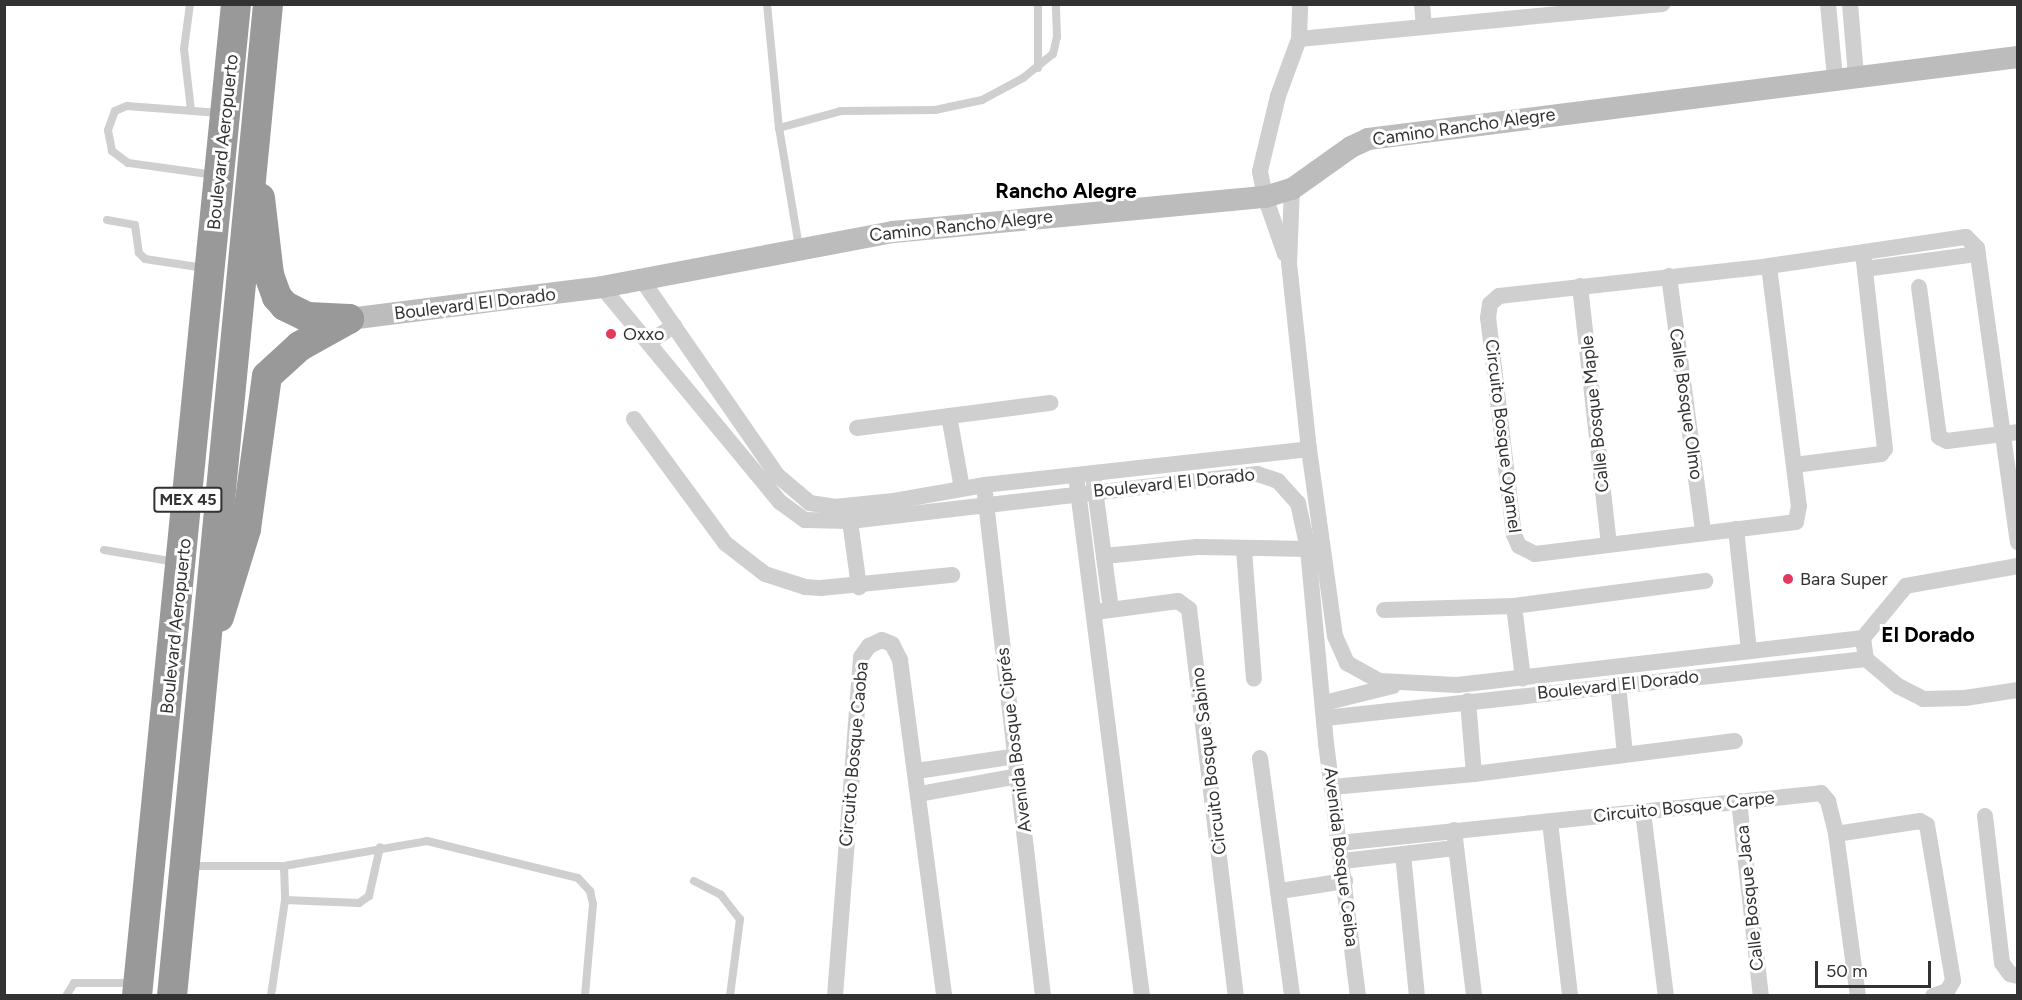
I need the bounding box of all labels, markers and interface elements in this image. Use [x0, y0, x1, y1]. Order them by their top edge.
street label: Boulevard Aeropuerto [203, 53, 243, 231]
street label: Camino Rancho Alegre [1371, 103, 1557, 151]
district label: Rancho Alegre [995, 178, 1137, 204]
street label: Camino Rancho Alegre [868, 206, 1054, 246]
street label: Boulevard El Dorado [393, 283, 557, 325]
place label: Oxxo [623, 323, 664, 345]
marker: Oxxo [604, 327, 618, 341]
street label: Calle Bosque Olmo [1665, 327, 1707, 481]
street label: Calle Bosque Maple [1576, 334, 1614, 494]
street label: Circuito Bosque Oyamel [1480, 338, 1526, 534]
street label: Boulevard El Dorado [1092, 464, 1256, 502]
road number: MEX 45 [152, 487, 224, 513]
street label: Boulevard Aeropuerto [156, 537, 196, 715]
place label: Bara Super [1800, 568, 1888, 590]
marker: Bara Super [1781, 572, 1795, 586]
district label: El Dorado [1881, 622, 1975, 648]
street label: Avenida Bosque Ciprés [992, 646, 1036, 834]
street label: Circuito Bosque Caoba [835, 661, 873, 847]
street label: Circuito Bosque Sabino [1187, 666, 1231, 856]
street label: Boulevard El Dorado [1536, 666, 1700, 704]
street label: Avenida Bosque Ceiba [1319, 766, 1363, 948]
street label: Circuito Bosque Carpe [1592, 787, 1776, 827]
street label: Calle Bosque Jaca [1732, 824, 1768, 972]
scale bar [1818, 949, 1934, 987]
text: 50 m [1826, 960, 1868, 982]

